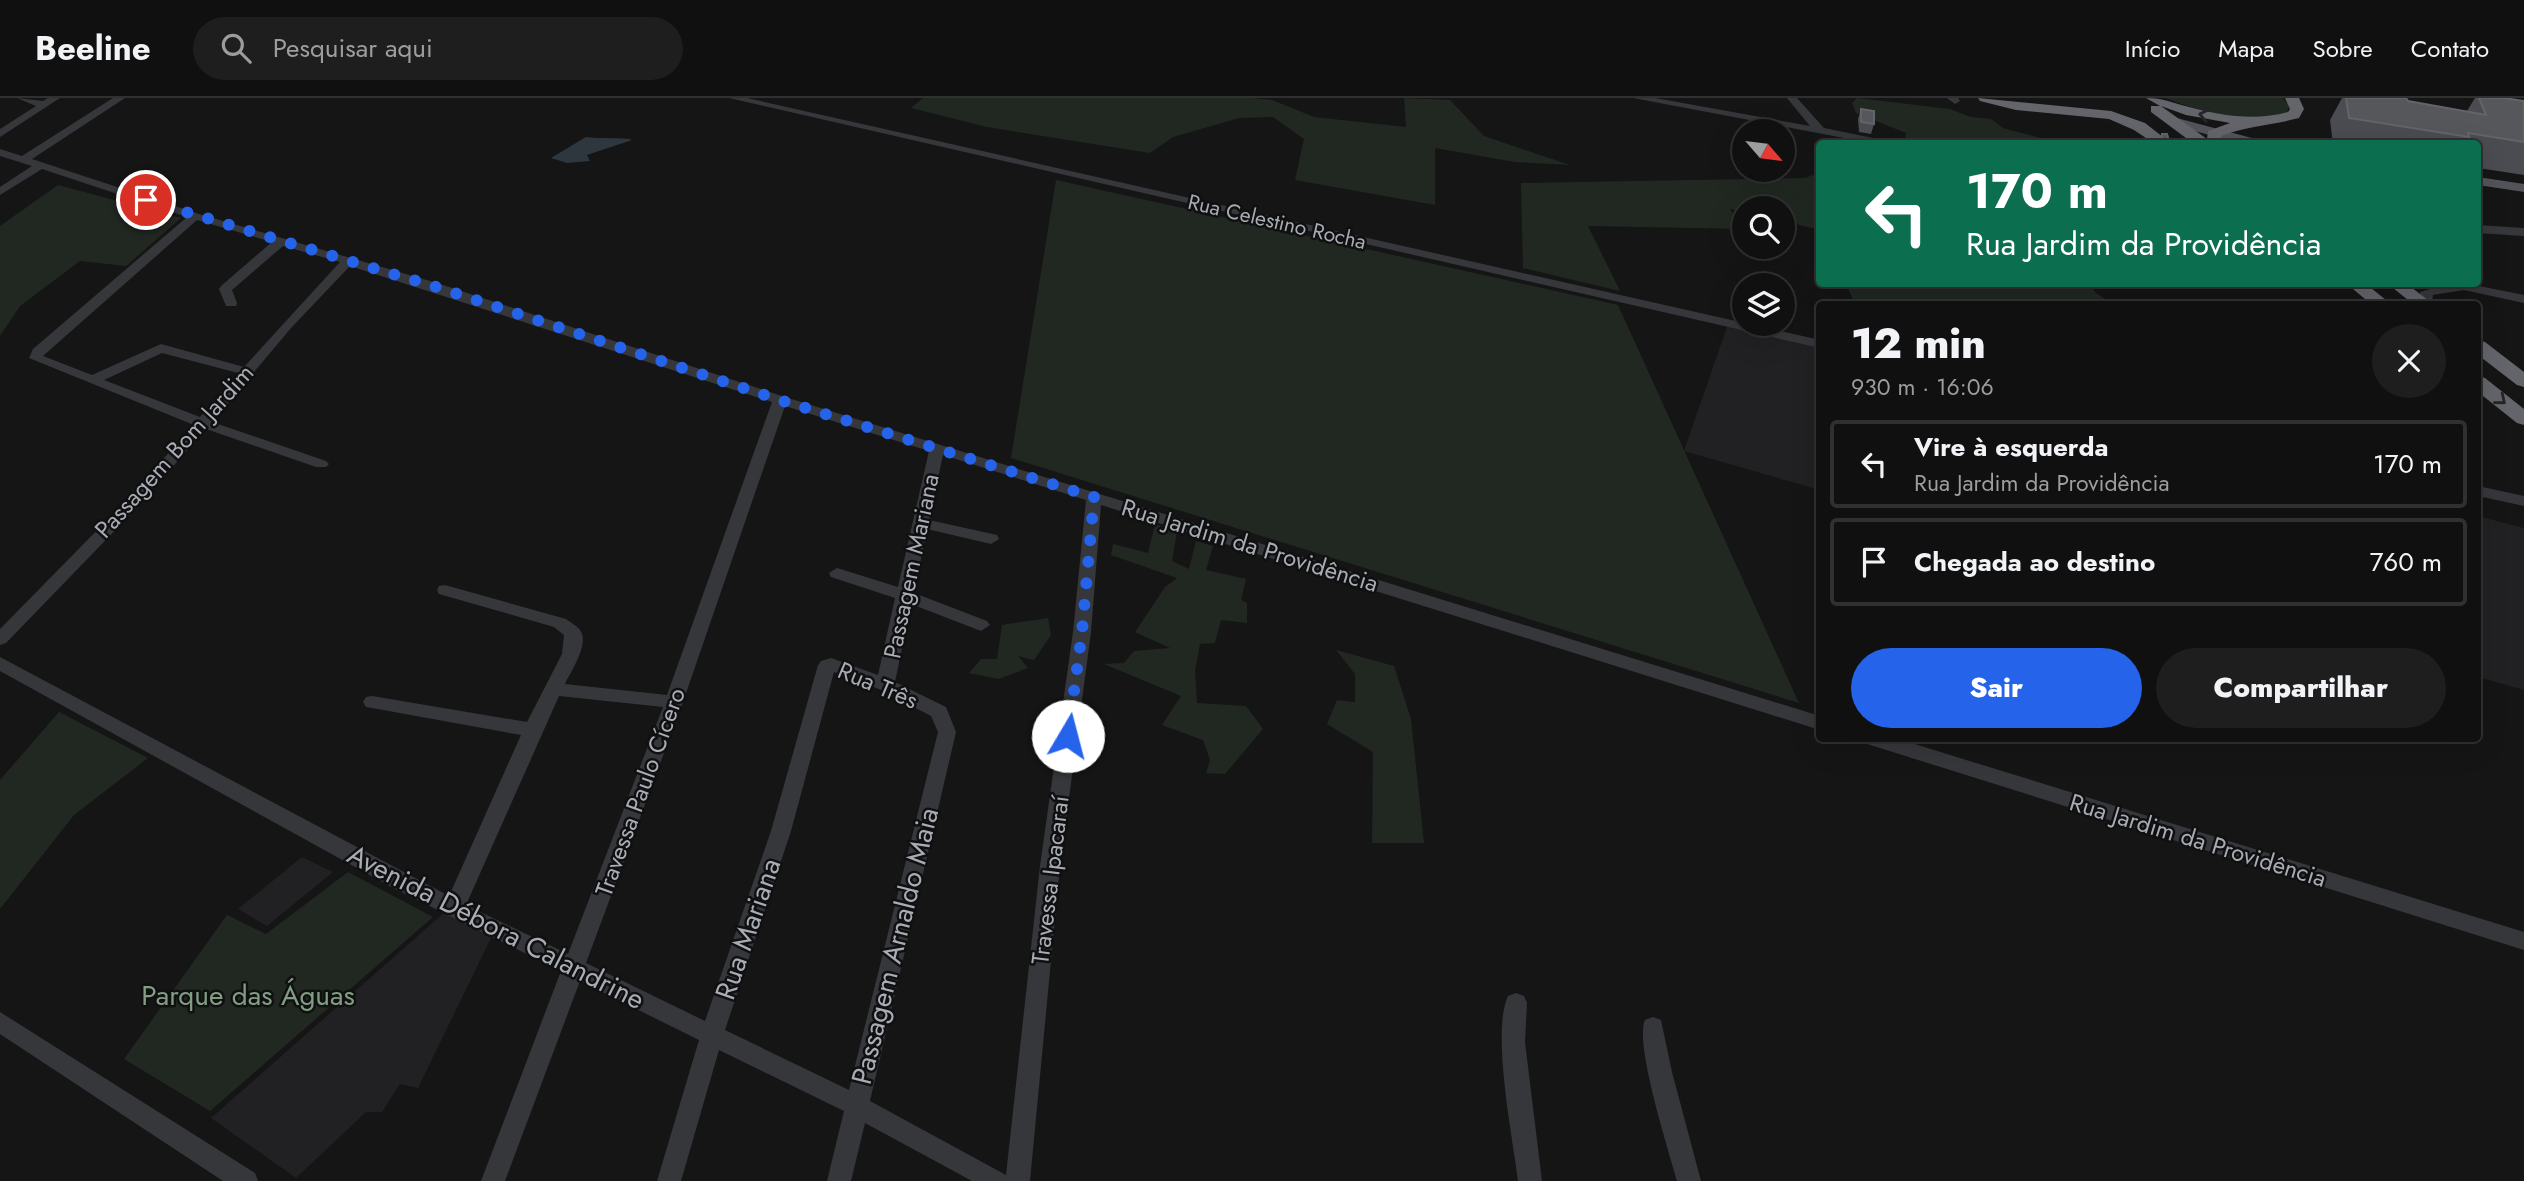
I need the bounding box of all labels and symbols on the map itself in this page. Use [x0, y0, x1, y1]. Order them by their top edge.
one-way arrow [2198, 108, 2210, 123]
north arrow [1732, 119, 1796, 182]
pin [116, 170, 176, 230]
street label: Rua Celestino Rocha [1185, 187, 1369, 257]
street label: Passagem Bom Jardim [86, 356, 262, 546]
one-way arrow [2493, 392, 2506, 405]
street label: Passagem Mariana [874, 470, 948, 662]
street label: Rua Jardim da Providência [1117, 489, 1383, 601]
street label: Rua Três [833, 652, 923, 718]
street label: Travessa Paulo Cícero [586, 683, 694, 901]
position arrow [1031, 699, 1105, 773]
street label: Rua Jardim da Providência [2065, 784, 2331, 896]
street label: Travessa Ipacaraí [1022, 793, 1078, 966]
street label: Passagem Arnaldo Maia [841, 803, 949, 1089]
street label: Avenida Débora Calandrine [340, 834, 652, 1020]
street label: Rua Mariana [705, 853, 791, 1005]
park label: Parque das Águas [141, 975, 355, 1016]

